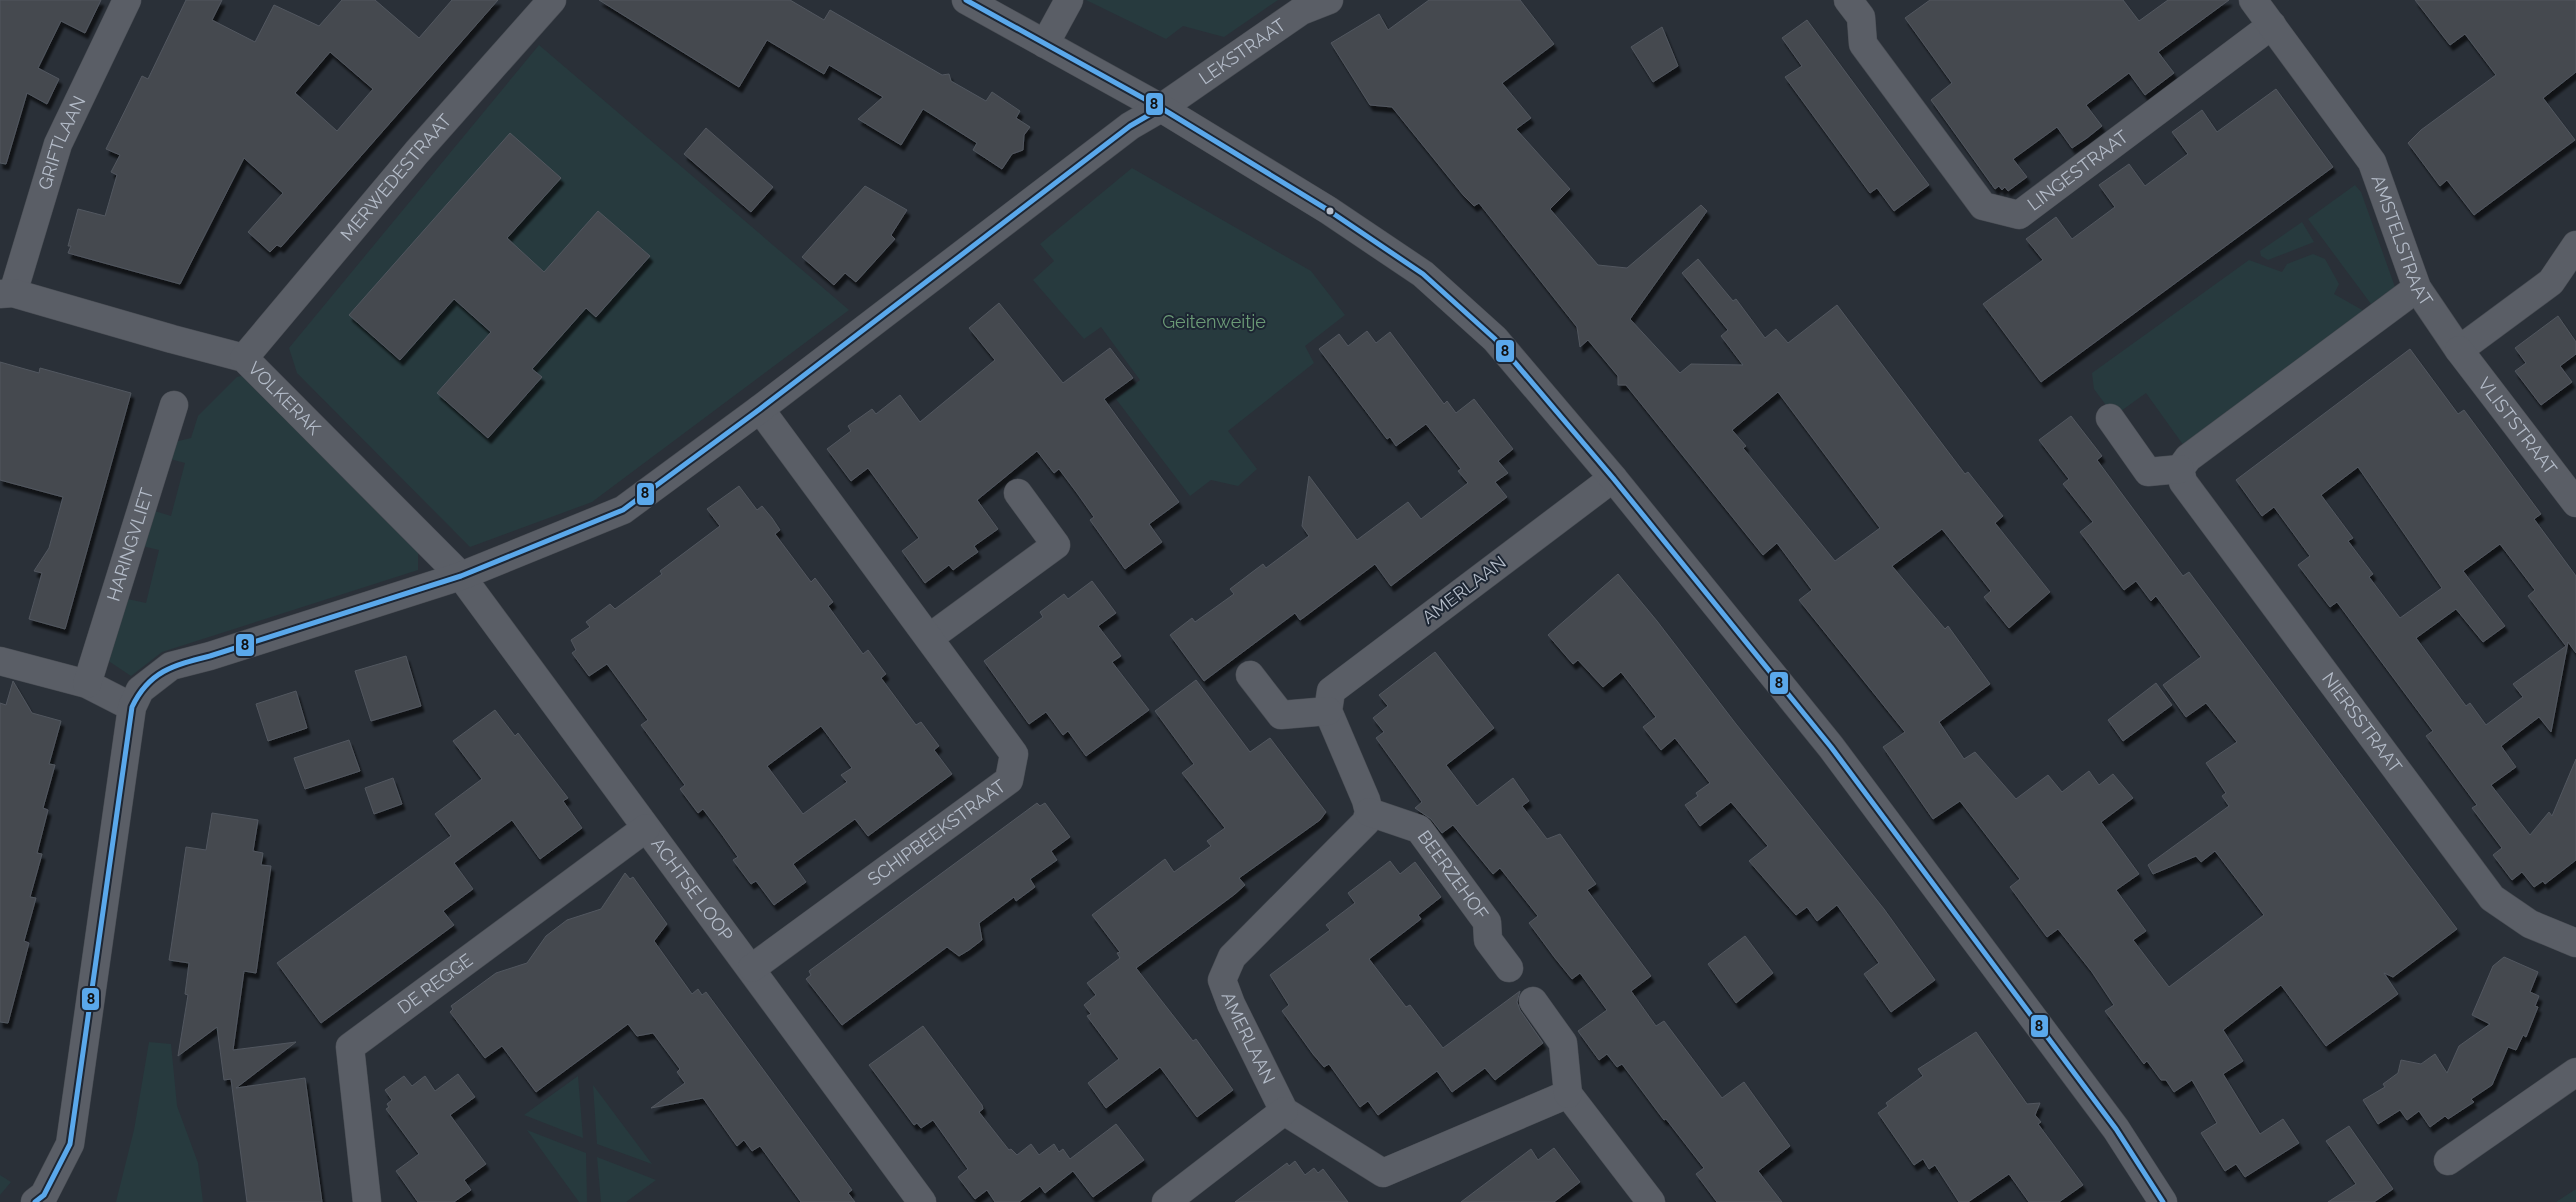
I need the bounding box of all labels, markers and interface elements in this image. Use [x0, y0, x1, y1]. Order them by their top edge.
street label: LEKSTRAAT [1195, 14, 1290, 88]
street label: GRIFTLAAN [34, 92, 90, 192]
line badge: 8 [1145, 92, 1164, 116]
text: 8 [1150, 96, 1158, 112]
street label: MERWEDESTRAAT [336, 110, 456, 245]
street label: LINGESTRAAT [2023, 126, 2132, 215]
street label: AMSTELSTRAAT [2367, 172, 2437, 310]
unlabelled marker [1325, 206, 1335, 216]
park label: Geitenweitje [1162, 311, 1266, 332]
line badge: 8 [1495, 339, 1515, 363]
text: 8 [1501, 343, 1509, 359]
street label: VOLKERAK [244, 357, 325, 439]
street label: VLISTSTRAAT [2474, 373, 2562, 479]
line badge: 8 [636, 482, 655, 506]
street label: HARINGVLIET [103, 485, 157, 604]
text: 8 [641, 485, 649, 501]
street label: AMERLAAN [1418, 551, 1510, 628]
line badge: 8 [235, 633, 255, 657]
text: 8 [241, 637, 249, 653]
street label: NIERSSTRAAT [2318, 668, 2406, 777]
line badge: 8 [1769, 671, 1789, 695]
text: 8 [1775, 675, 1783, 691]
street label: SCHIPBEEKSTRAAT [864, 775, 1010, 890]
street label: BEERZEHOF [1414, 826, 1493, 924]
street label: ACHTSE LOOP [647, 833, 737, 945]
street label: DE REGGE [393, 949, 476, 1018]
line badge: 8 [81, 987, 100, 1011]
street label: AMERLAAN [1217, 989, 1280, 1087]
text: 8 [87, 991, 95, 1007]
line badge: 8 [2030, 1014, 2049, 1038]
text: 8 [2035, 1018, 2043, 1034]

